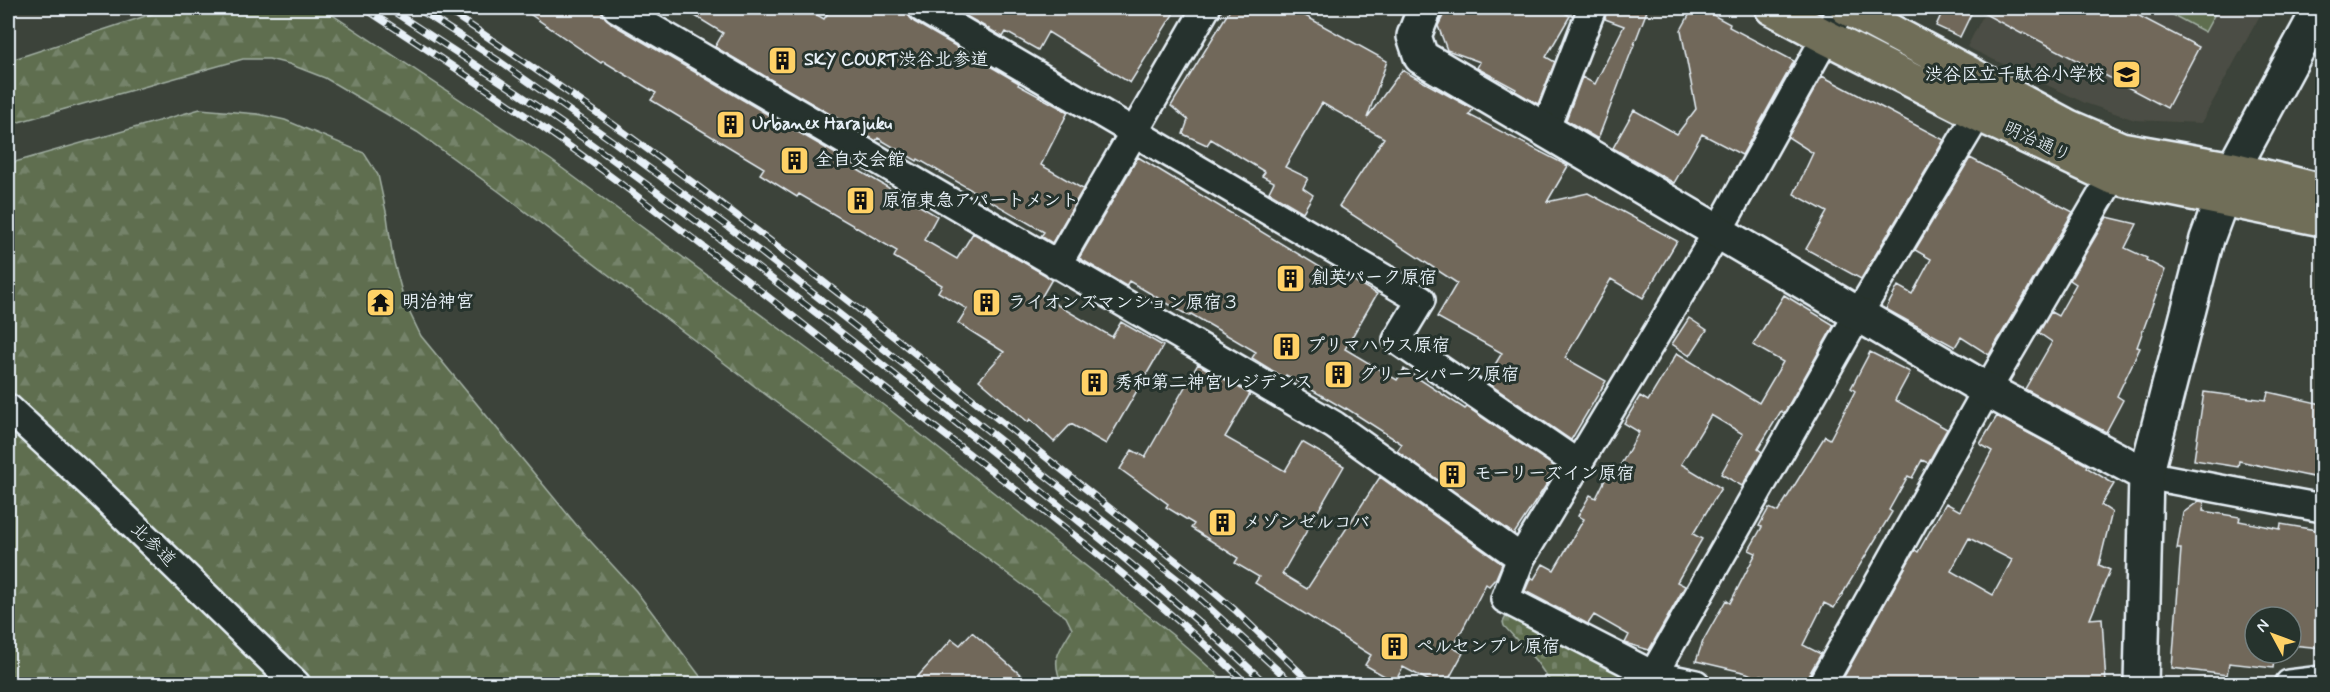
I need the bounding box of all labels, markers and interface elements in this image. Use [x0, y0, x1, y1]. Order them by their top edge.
building icon: SKY COURT渋谷北参道 [767, 44, 799, 76]
place label: SKY COURT渋谷北参道 [804, 48, 989, 72]
school or university icon: 渋谷区立千駄谷小学校 [2110, 59, 2142, 91]
place label: 渋谷区立千駄谷小学校 [1925, 63, 2105, 87]
building icon: Urbanex Harajuku [715, 108, 747, 140]
place label: Urbanex Harajuku [752, 112, 892, 136]
street label: 明治通り [1999, 116, 2075, 168]
building icon: 全自交会館 [778, 144, 810, 176]
place label: 全自交会館 [815, 148, 905, 172]
building icon: 原宿東急アパートメント [845, 185, 877, 217]
place label: 原宿東急アパートメント [882, 189, 1079, 213]
building icon: 創英パーク原宿 [1274, 262, 1306, 294]
place label: 創英パーク原宿 [1311, 266, 1437, 290]
temple icon: 明治神宮 [365, 286, 397, 318]
building icon: ライオンズマンション原宿３ [971, 287, 1003, 319]
place label: 明治神宮 [402, 290, 474, 314]
place label: ライオンズマンション原宿３ [1008, 291, 1240, 315]
building icon: プリマハウス原宿 [1270, 330, 1302, 362]
place label: プリマハウス原宿 [1307, 334, 1450, 358]
building icon: グリーンパーク原宿 [1322, 359, 1354, 391]
place label: グリーンパーク原宿 [1359, 363, 1519, 387]
building icon: 秀和第二神宮レジデンス [1078, 367, 1110, 399]
place label: 秀和第二神宮レジデンス [1115, 371, 1313, 395]
building icon: モーリーズイン原宿 [1437, 458, 1469, 490]
place label: モーリーズイン原宿 [1474, 462, 1635, 486]
building icon: メゾンゼルコバ [1206, 507, 1238, 539]
place label: メゾンゼルコバ [1243, 511, 1370, 535]
street label: 北参道 [125, 518, 181, 572]
north arrow [2243, 605, 2303, 665]
text: N [2251, 615, 2274, 637]
building icon: ペルセンプレ原宿 [1379, 631, 1411, 663]
place label: ペルセンプレ原宿 [1416, 635, 1560, 659]

